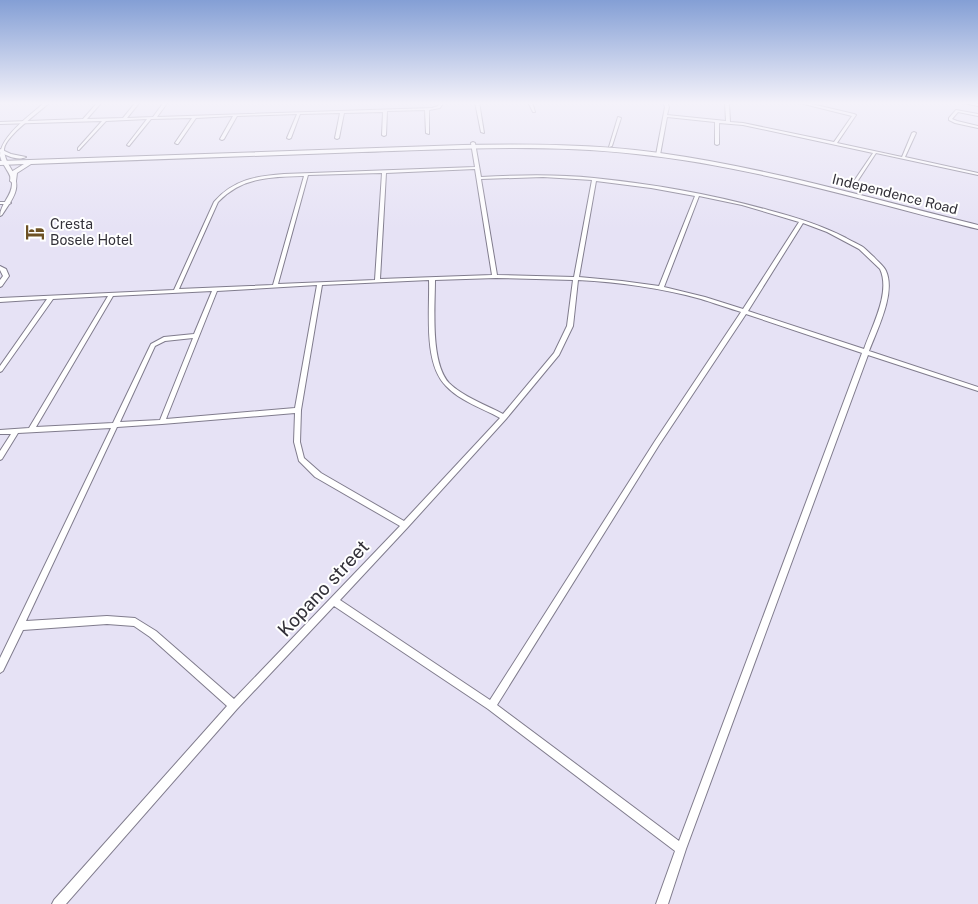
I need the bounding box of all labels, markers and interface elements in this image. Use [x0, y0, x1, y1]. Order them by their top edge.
street label: Independence Road [830, 171, 960, 217]
place label: Cresta Bosele Hotel [50, 216, 133, 248]
hotel icon: Cresta Bosele Hotel [24, 221, 46, 243]
street label: Kopano street [273, 535, 373, 641]

